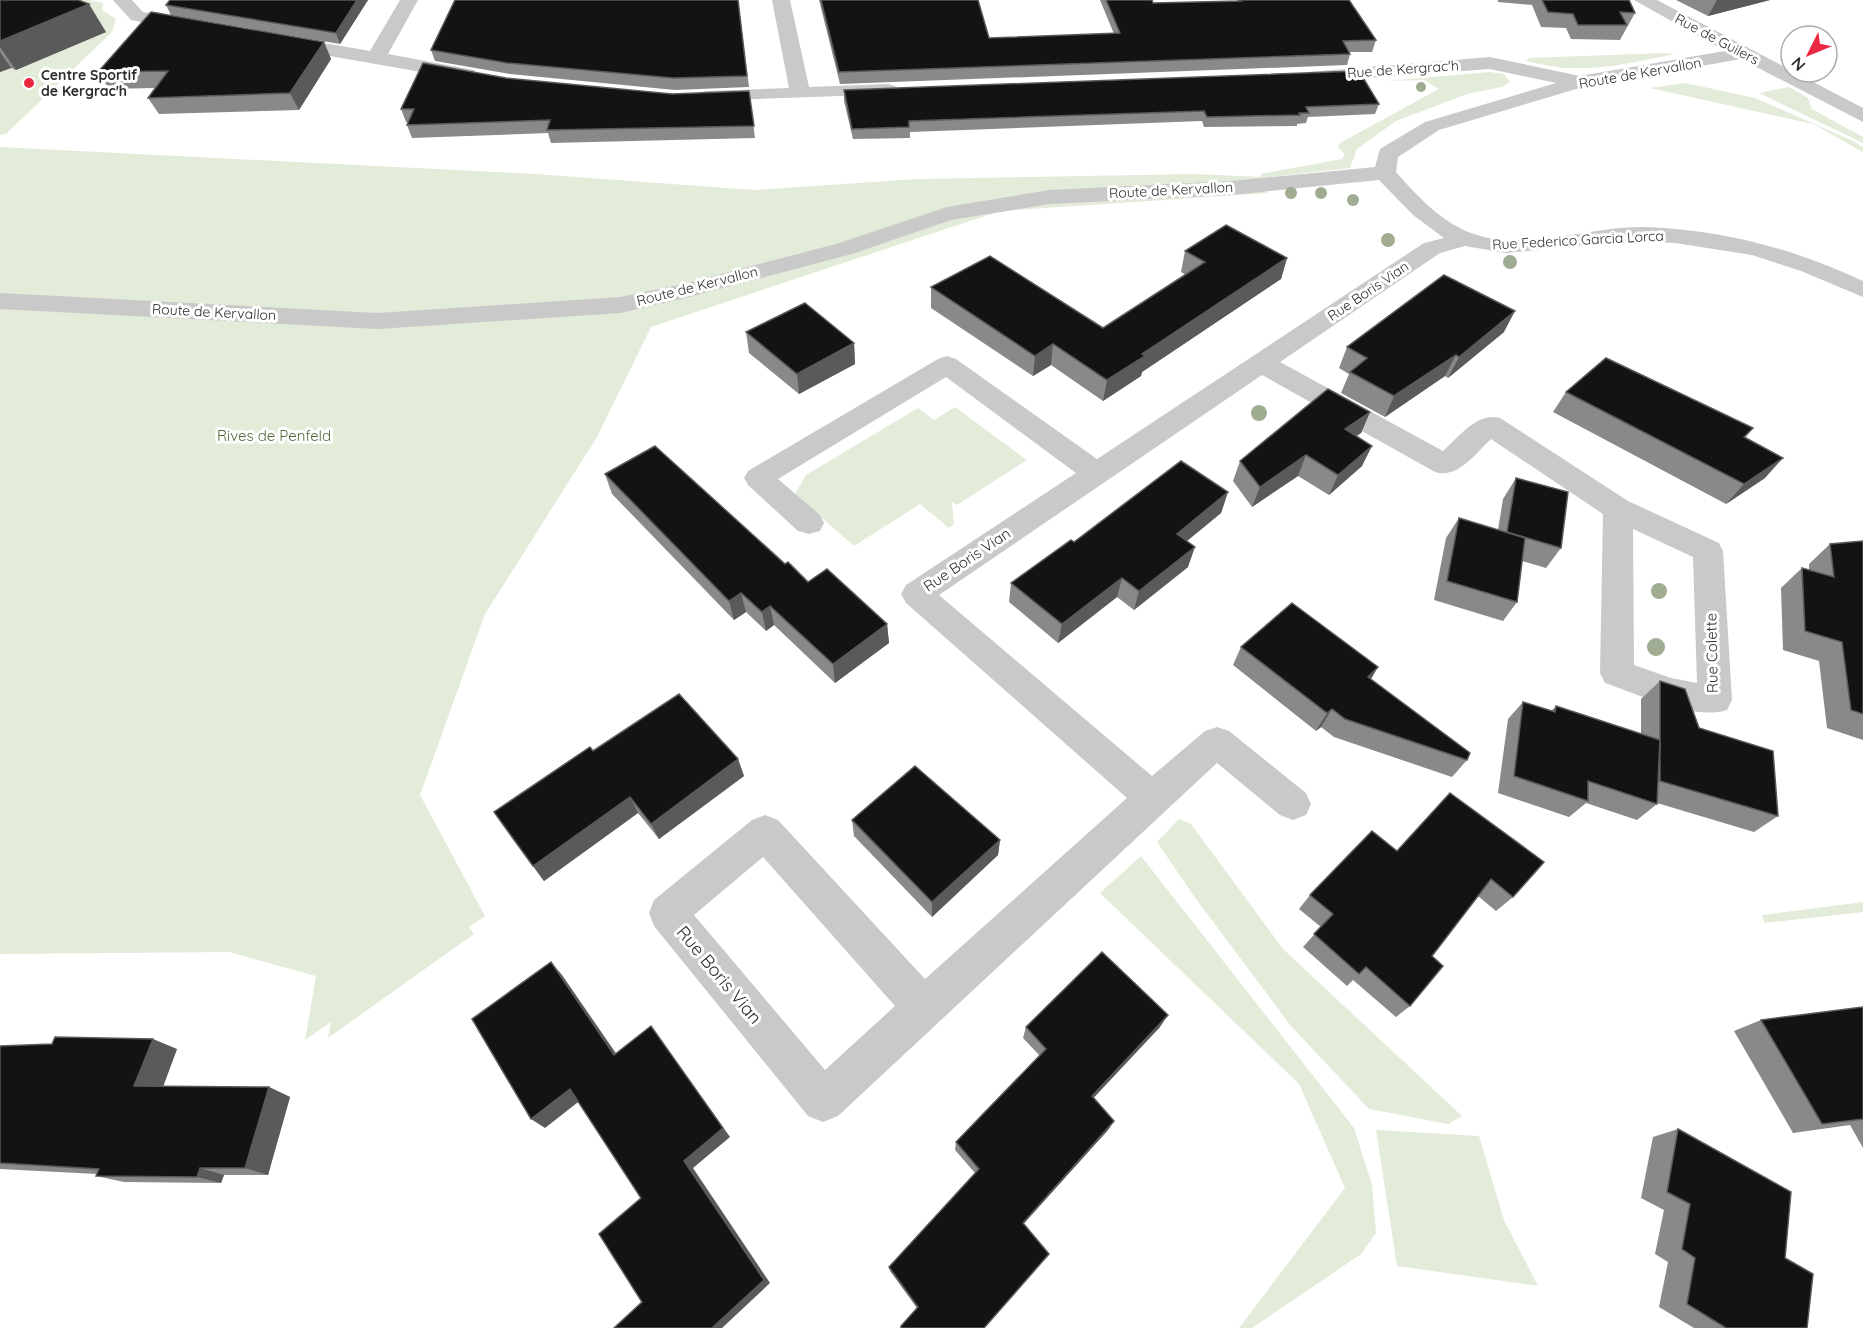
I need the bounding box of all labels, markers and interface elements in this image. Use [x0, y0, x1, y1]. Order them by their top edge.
street label: Rue de Guilers [1672, 9, 1762, 69]
north arrow [1779, 24, 1839, 84]
street label: Route de Kervallon [1577, 53, 1703, 93]
text: N [1787, 53, 1809, 75]
street label: Rue de Kergrac'h [1347, 56, 1459, 82]
place label: Centre Sportif de Kergrac'h [41, 66, 138, 100]
marker: Centre Sportif de Kergrac'h [22, 76, 36, 90]
street label: Route de Kervallon [1108, 178, 1234, 202]
street label: Rue Federico Garcia Lorca [1492, 227, 1664, 253]
street label: Rue Boris Vian [1324, 257, 1412, 325]
street label: Route de Kervallon [635, 262, 759, 310]
street label: Route de Kervallon [151, 300, 277, 324]
park label: Rives de Penfeld [217, 426, 331, 445]
street label: Rue Boris Vian [920, 524, 1014, 596]
street label: Rue Colette [1701, 613, 1722, 693]
street label: Rue Boris Vian [672, 921, 767, 1028]

